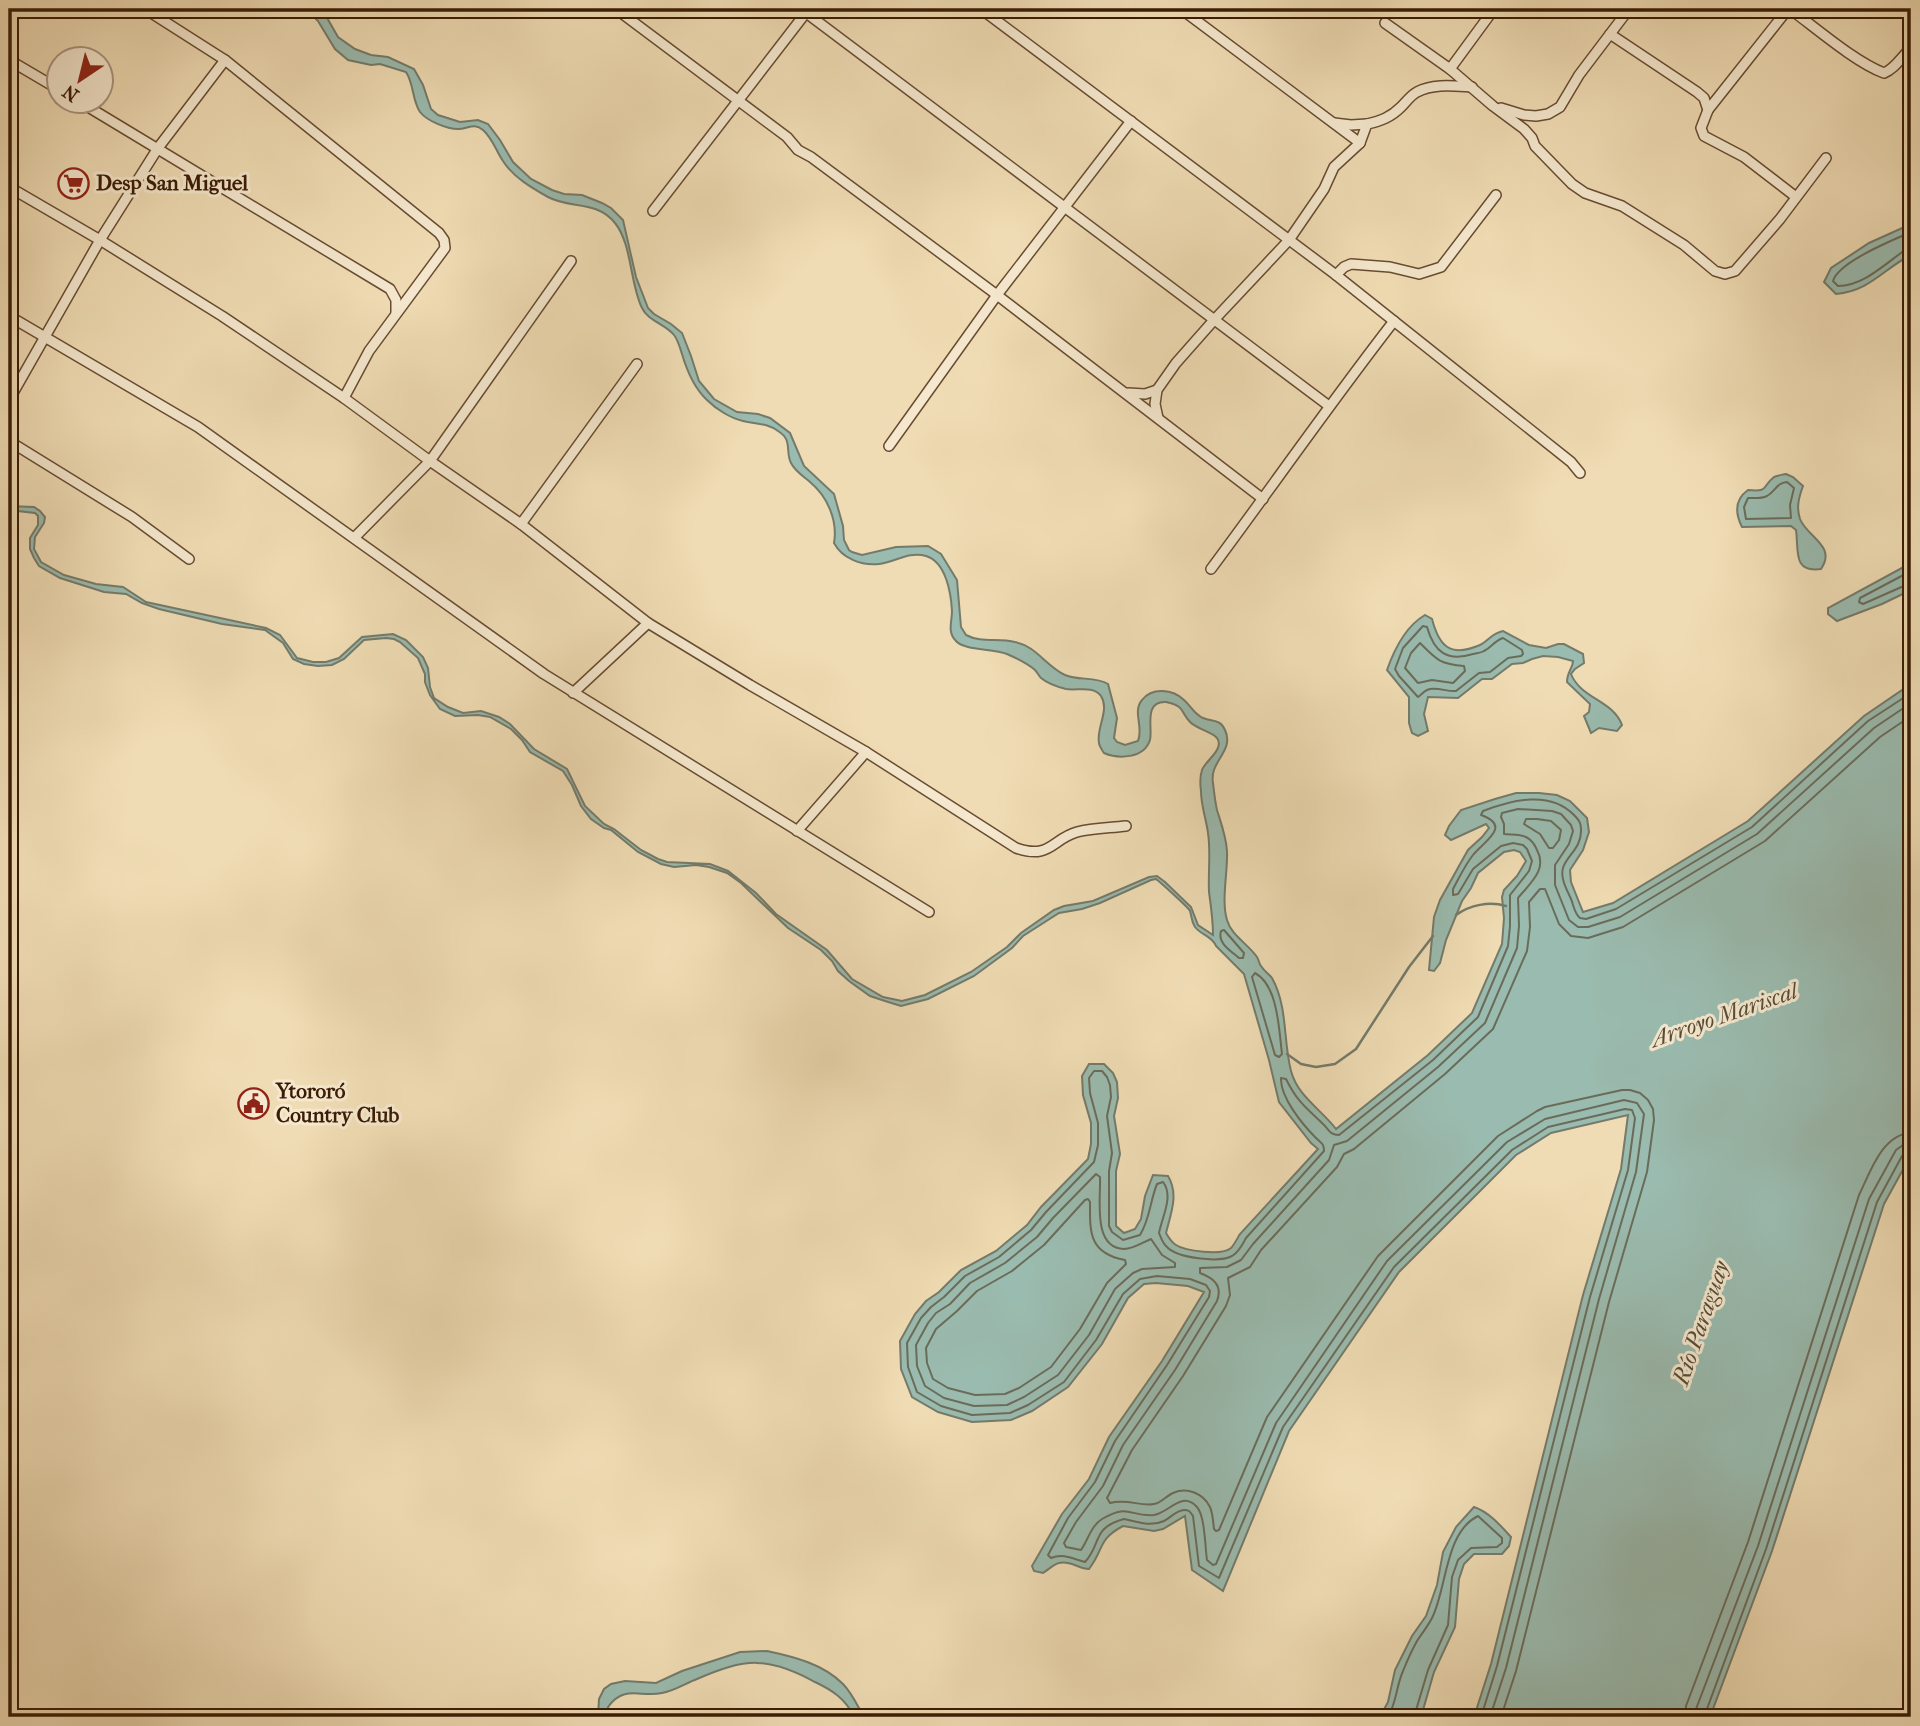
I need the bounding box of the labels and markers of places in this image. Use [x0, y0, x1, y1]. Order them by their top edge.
supermarket icon: Desp San Miguel [56, 166, 90, 200]
place label: Desp San Miguel [96, 171, 248, 195]
place label: Ytororó Country Club [275, 1079, 399, 1127]
public building icon: Ytororó Country Club [236, 1086, 270, 1120]

